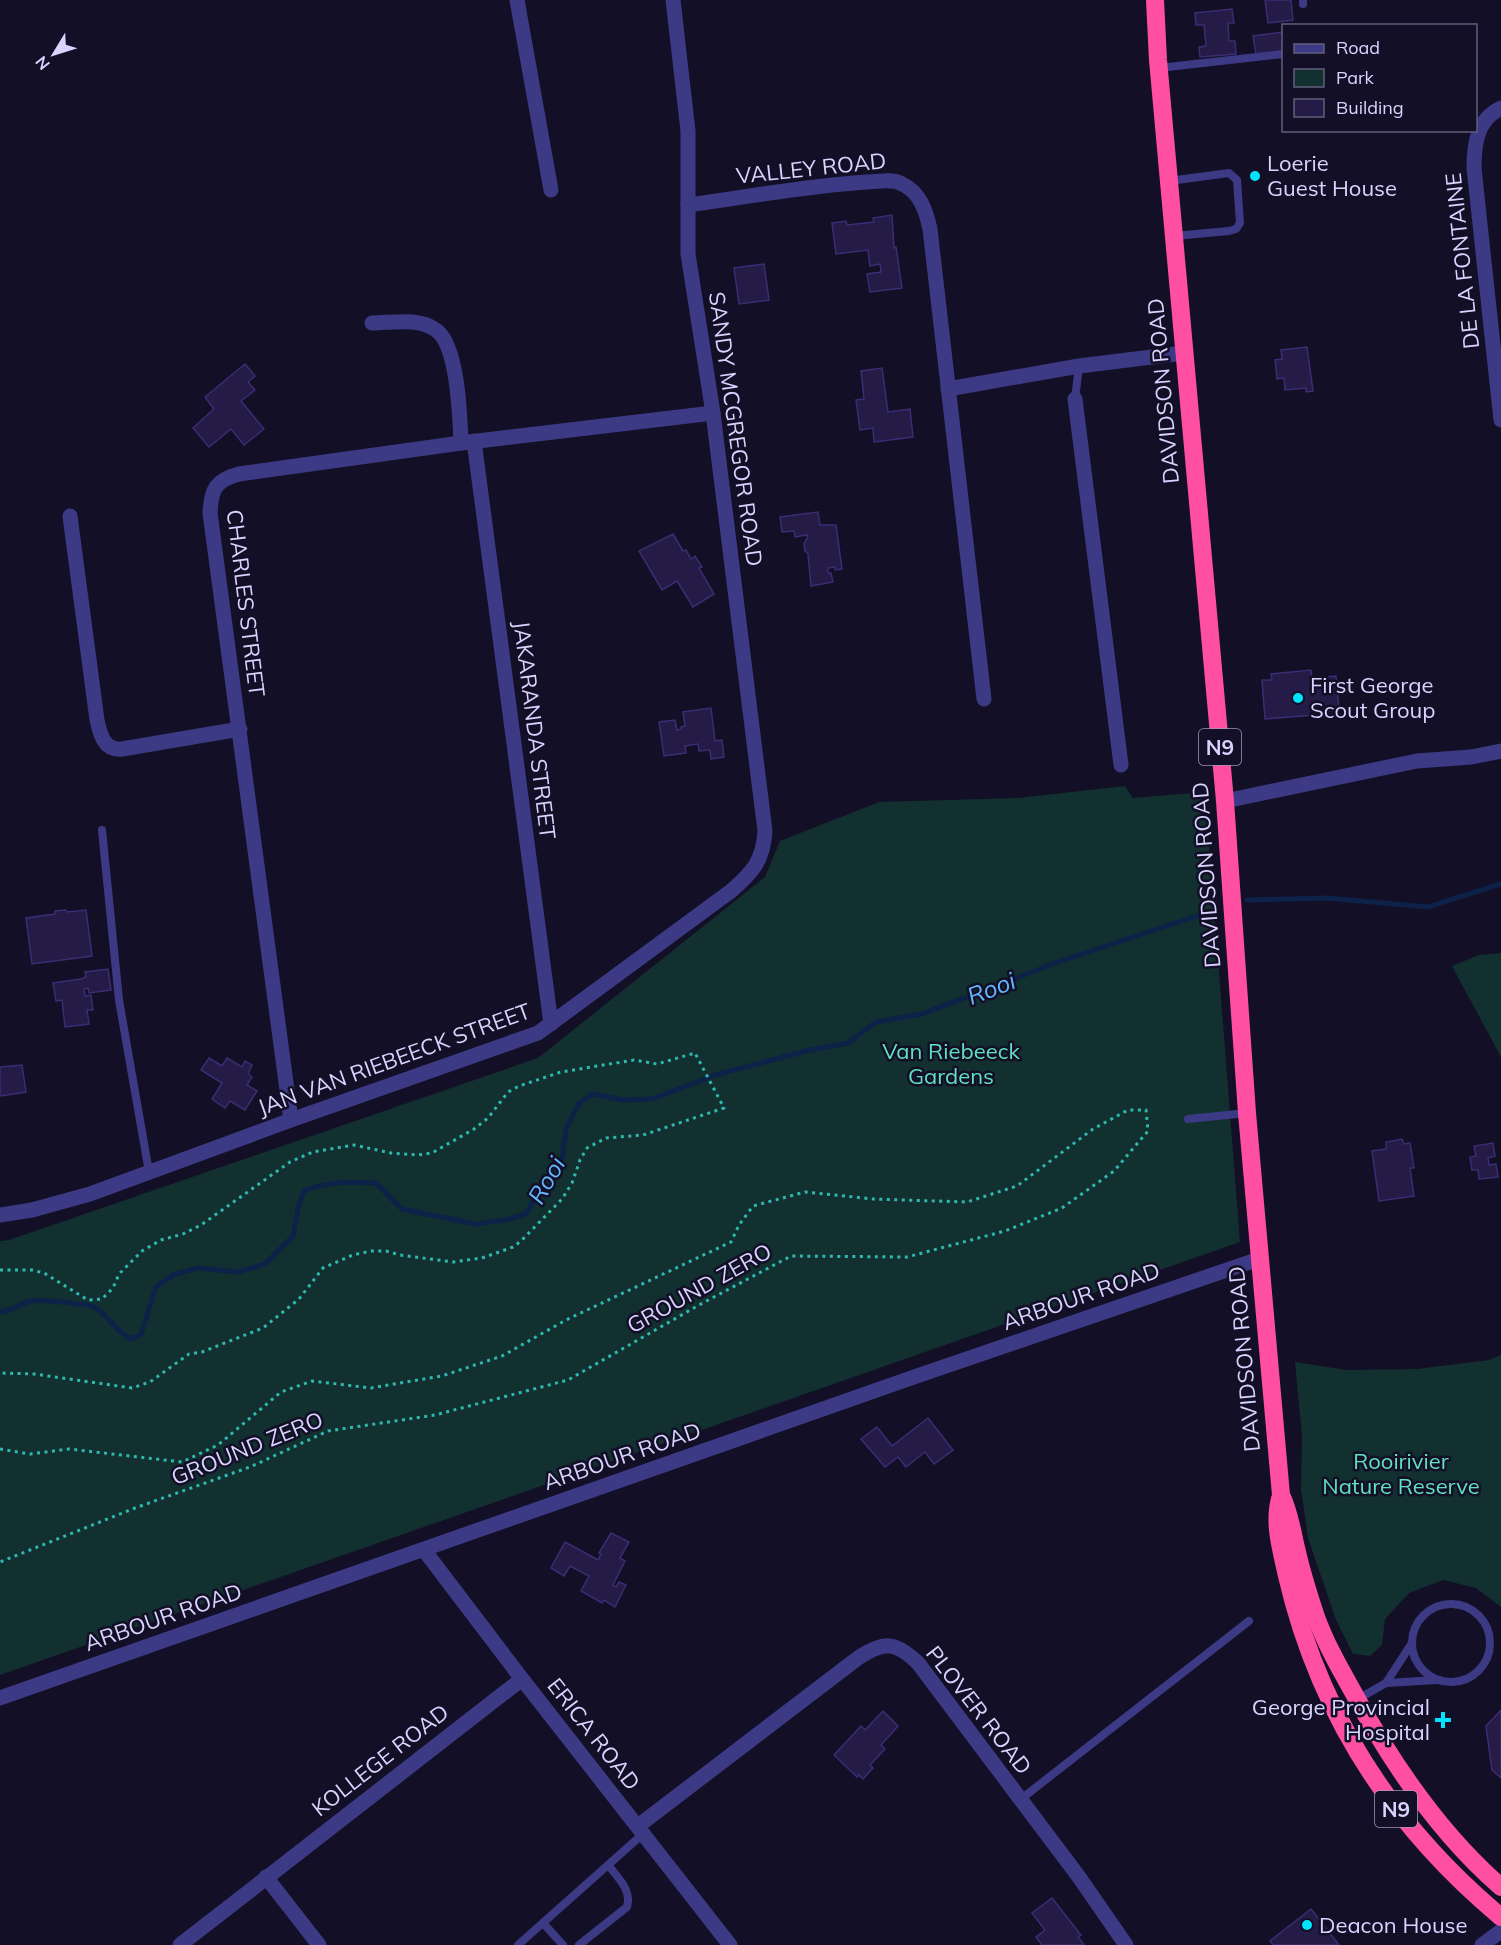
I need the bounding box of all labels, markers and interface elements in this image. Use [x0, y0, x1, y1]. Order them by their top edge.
north arrow [24, 24, 84, 84]
legend [1282, 24, 1477, 132]
text: Road [1336, 36, 1380, 59]
text: N [31, 52, 54, 74]
text: Park [1336, 66, 1375, 89]
text: Building [1336, 96, 1404, 119]
street label: VALLEY ROAD [735, 146, 887, 190]
place label: Loerie Guest House [1267, 149, 1397, 202]
marker: Loerie Guest House [1248, 169, 1262, 183]
street label: DE LA FONTAINE [1439, 172, 1485, 350]
street label: SANDY MCGREGOR ROAD [703, 290, 769, 568]
street label: DAVIDSON ROAD [1141, 297, 1185, 485]
street label: CHARLES STREET [221, 508, 271, 698]
street label: JAKARANDA STREET [508, 619, 562, 841]
place label: First George Scout Group [1310, 671, 1435, 724]
marker: First George Scout Group [1291, 691, 1305, 705]
road number: N9 [1199, 729, 1241, 765]
street label: DAVIDSON ROAD [1186, 781, 1226, 969]
water label: Rooi [963, 965, 1020, 1011]
street label: JAN VAN RIEBEECK STREET [254, 997, 534, 1121]
park label: Van Riebeeck Gardens [882, 1037, 1021, 1090]
water label: Rooi [521, 1151, 571, 1209]
street label: GROUND ZERO [622, 1237, 776, 1339]
street label: ARBOUR ROAD [999, 1256, 1163, 1336]
street label: DAVIDSON ROAD [1222, 1265, 1266, 1453]
street label: GROUND ZERO [167, 1405, 327, 1491]
street label: ARBOUR ROAD [540, 1416, 704, 1496]
park label: Rooirivier Nature Reserve [1322, 1447, 1480, 1500]
street label: ARBOUR ROAD [81, 1577, 245, 1657]
street label: PLOVER ROAD [920, 1640, 1038, 1780]
street label: ERICA ROAD [541, 1672, 647, 1796]
place label: George Provincial Hospital [1252, 1693, 1430, 1746]
street label: KOLLEGE ROAD [306, 1698, 454, 1822]
marker: George Provincial Hospital [1434, 1711, 1452, 1729]
road number: N9 [1375, 1791, 1417, 1827]
place label: Deacon House [1319, 1911, 1467, 1939]
marker: Deacon House [1300, 1918, 1314, 1932]

